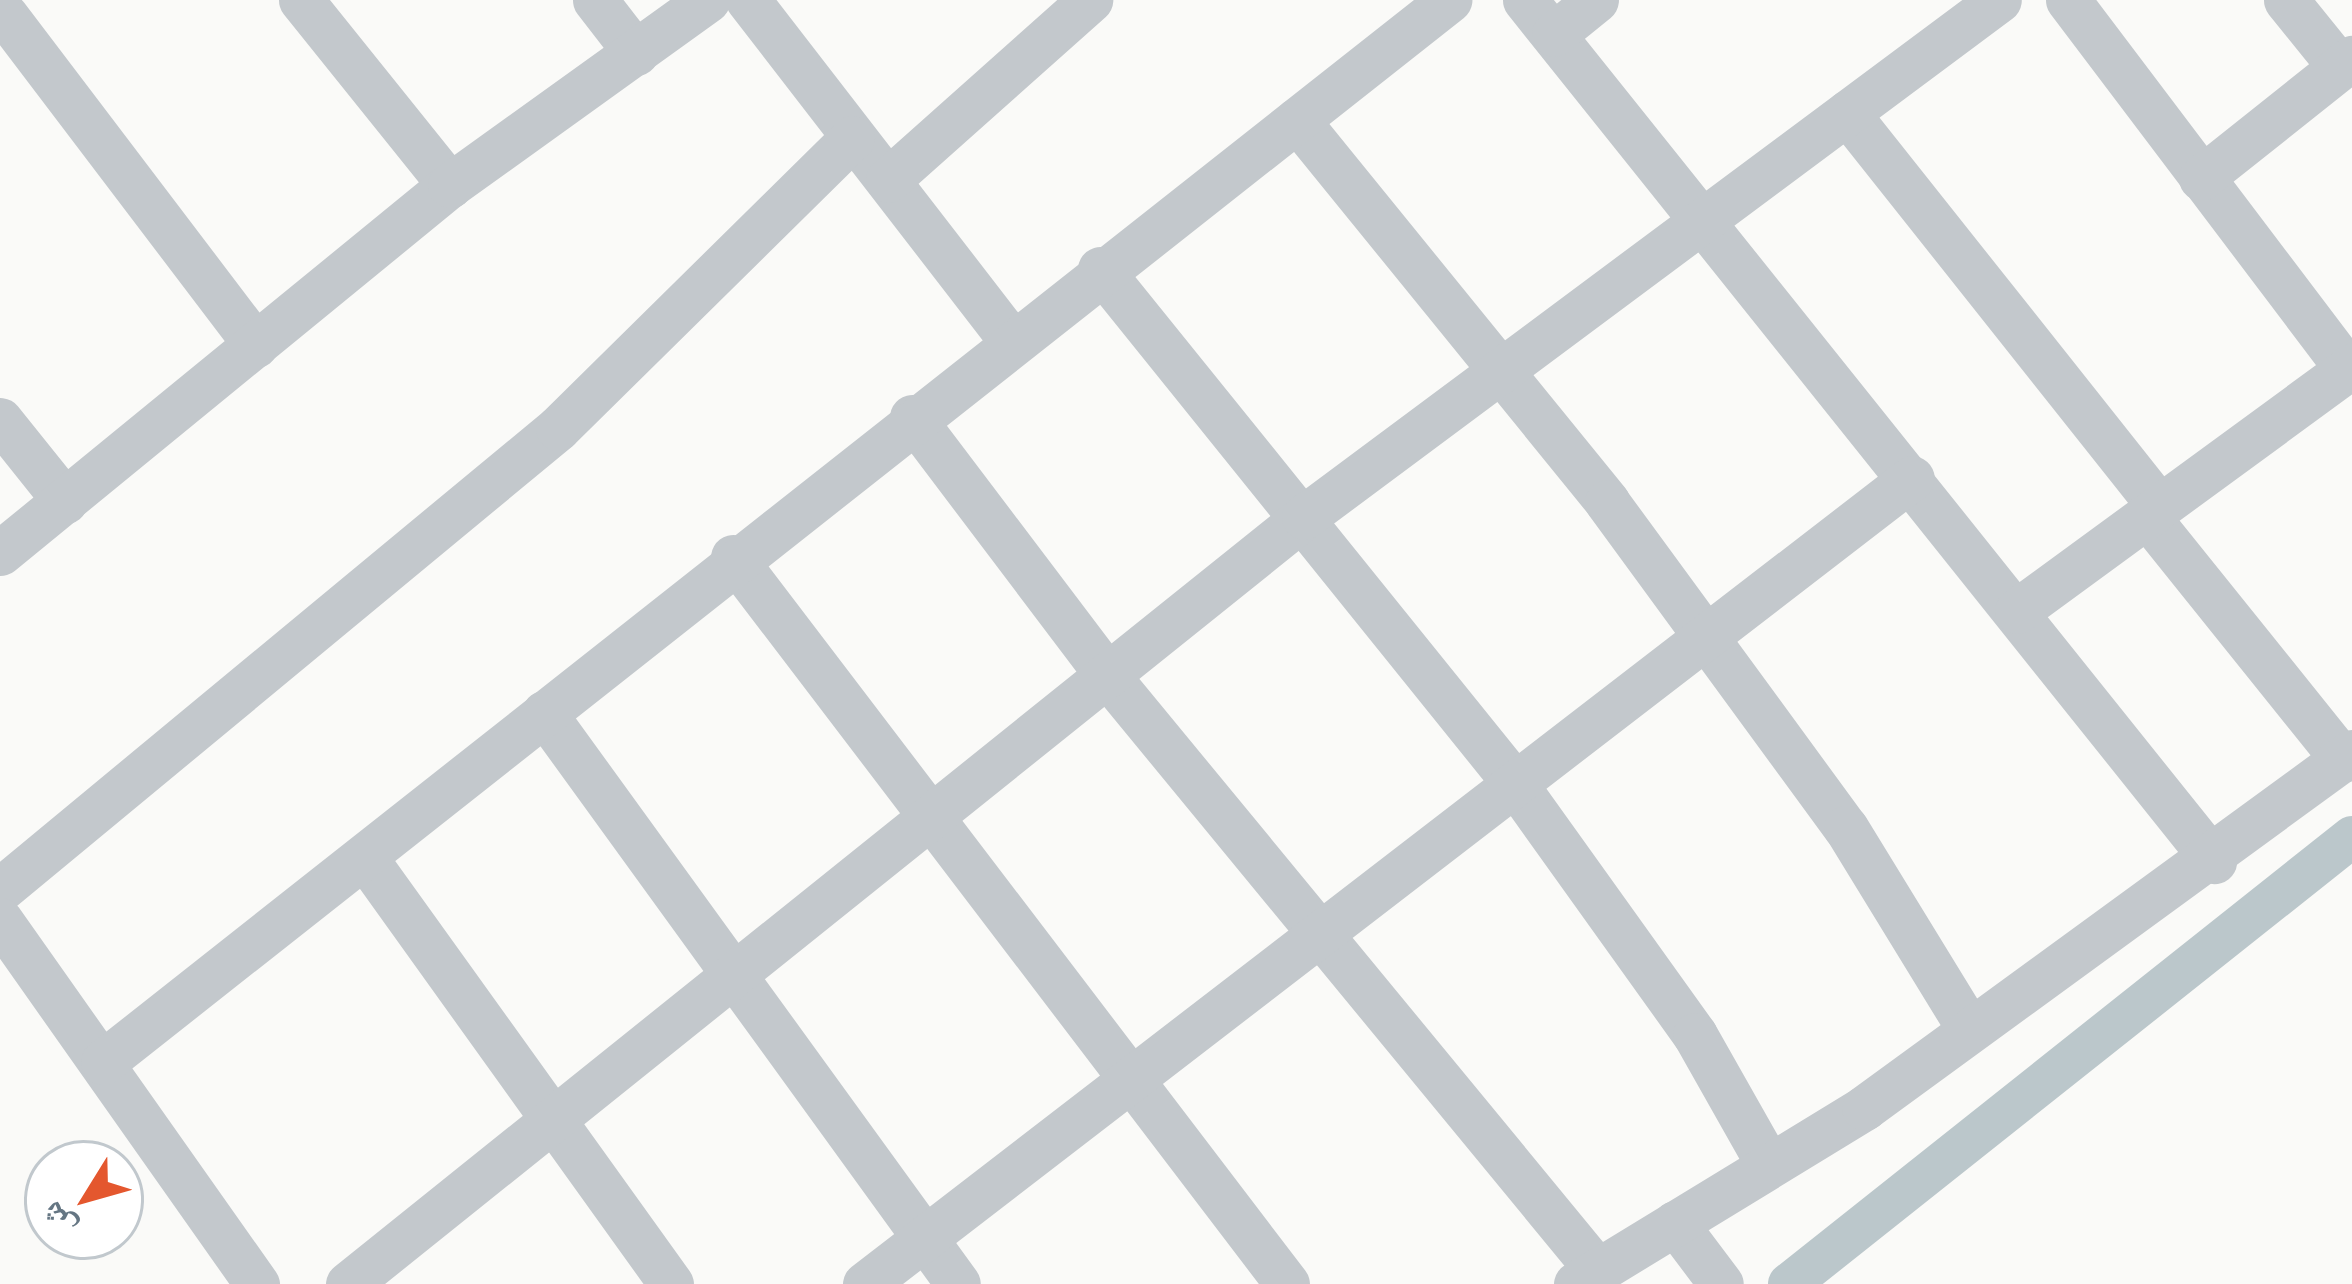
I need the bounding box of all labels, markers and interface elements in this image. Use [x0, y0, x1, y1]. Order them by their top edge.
north arrow [24, 1140, 144, 1260]
text: ش [30, 1193, 85, 1247]

